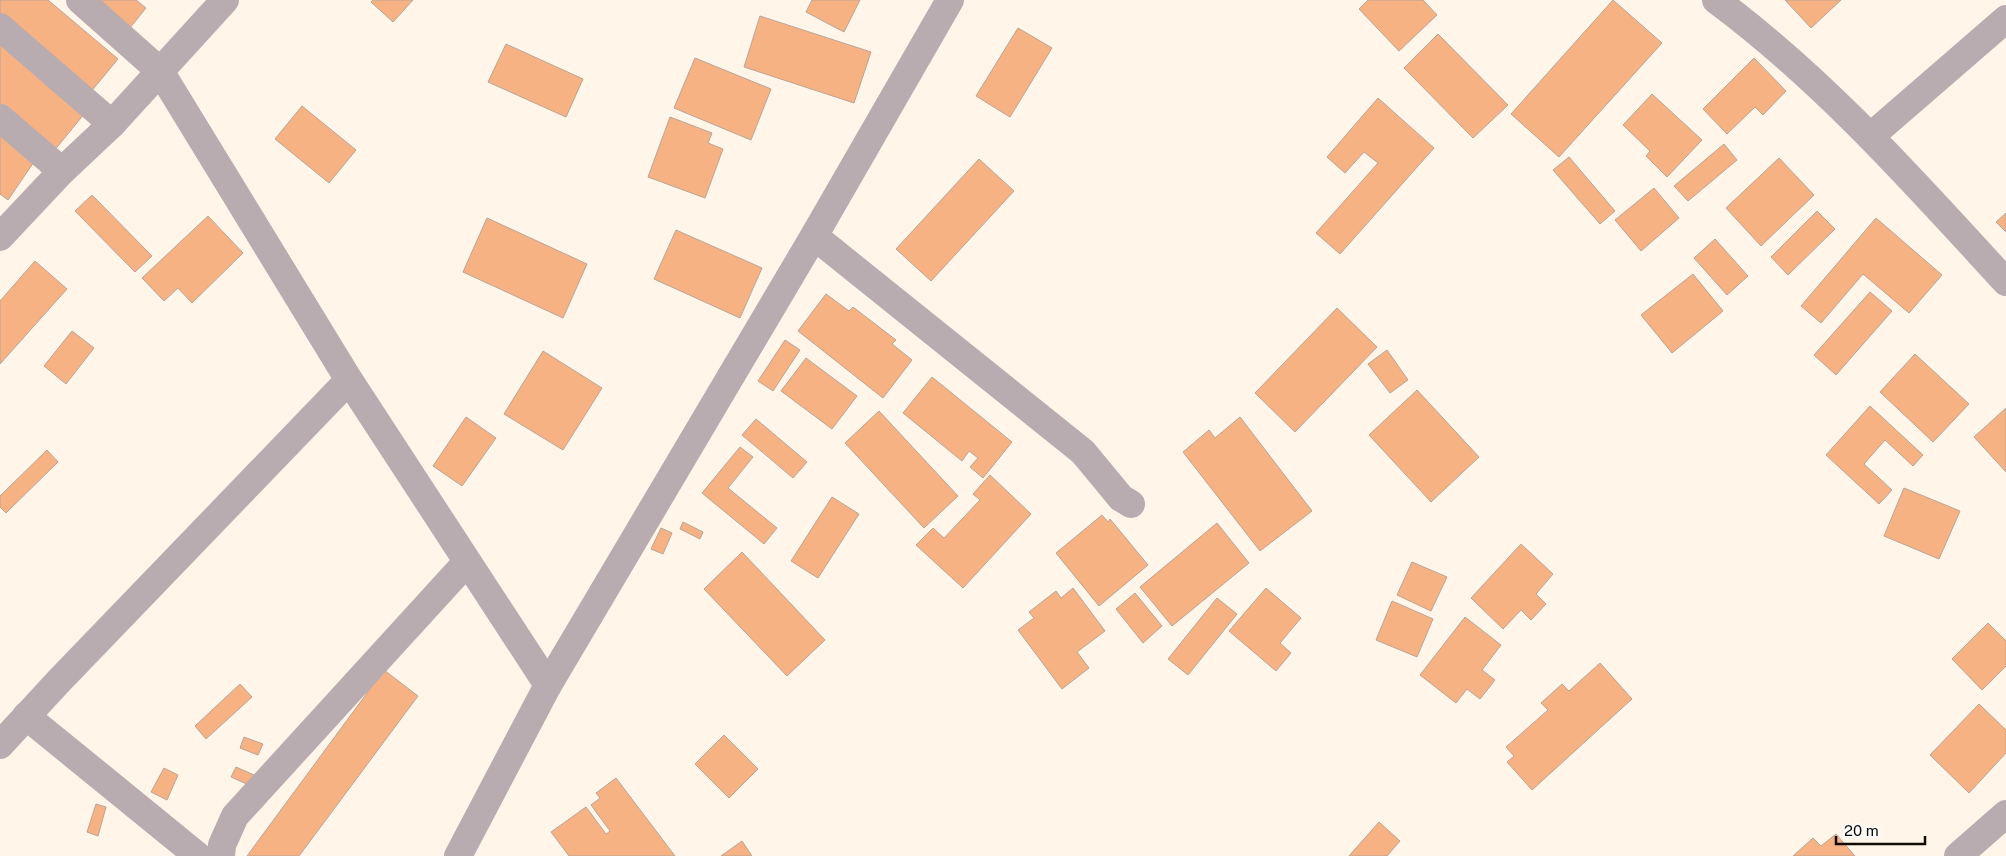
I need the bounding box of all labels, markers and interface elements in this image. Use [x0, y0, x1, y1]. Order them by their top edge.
scale bar [1836, 814, 1925, 846]
text: 20 m [1844, 822, 1879, 839]

